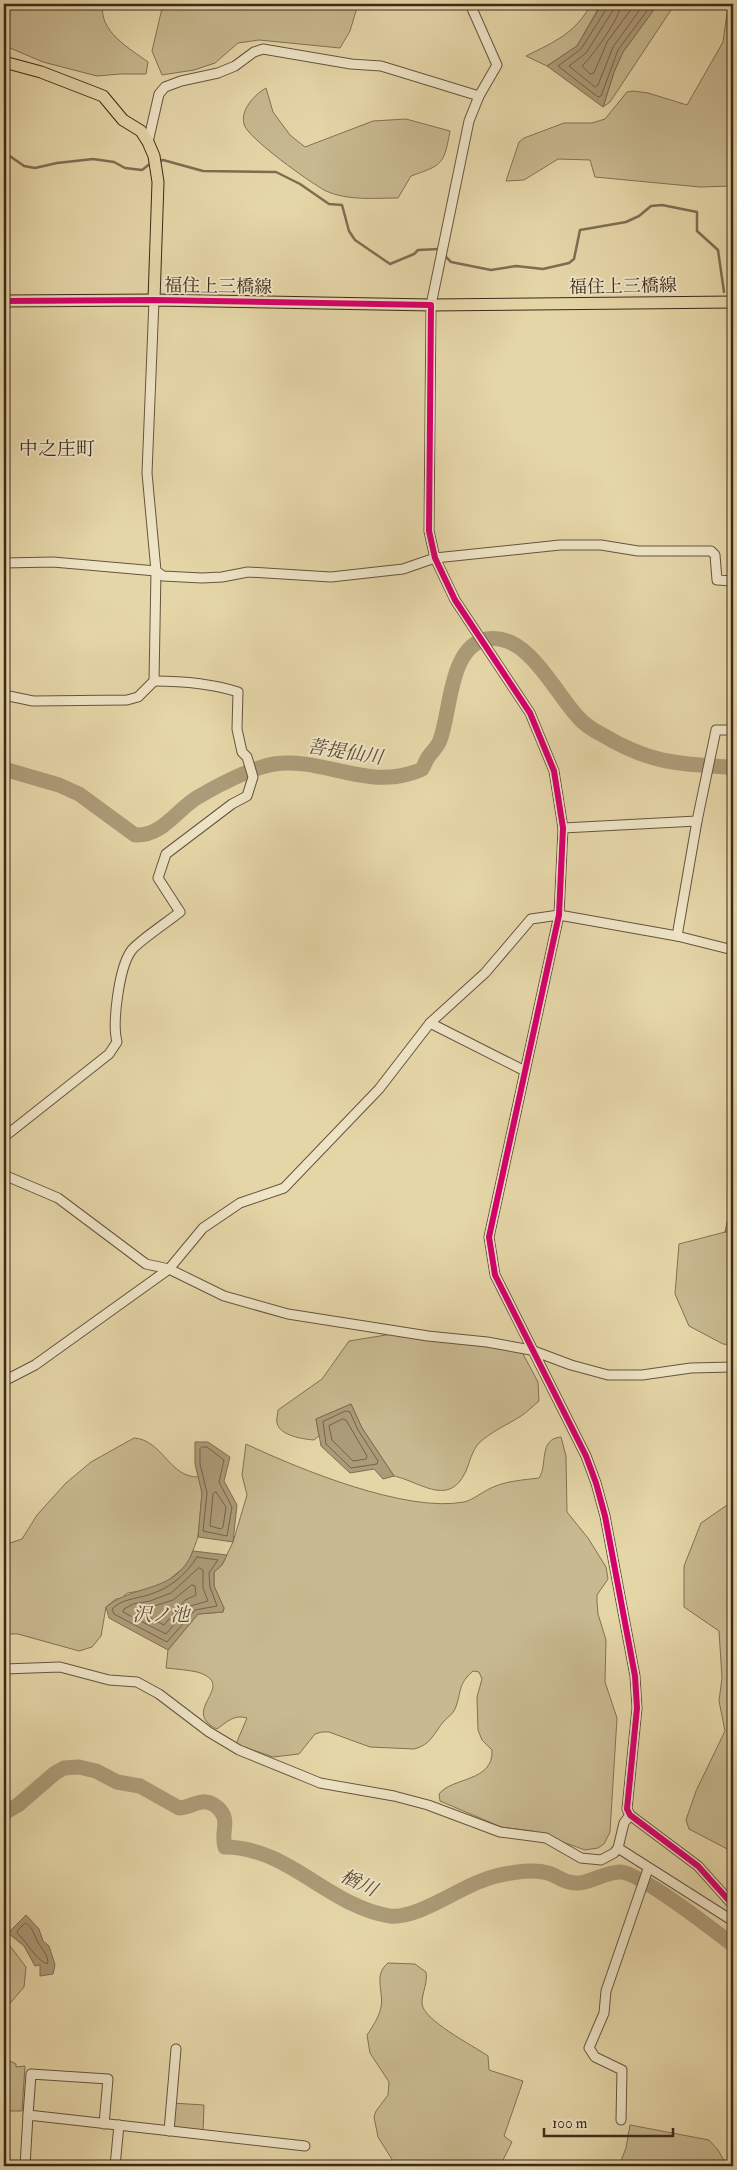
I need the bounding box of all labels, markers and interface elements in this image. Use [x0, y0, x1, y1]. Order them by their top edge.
street label: 福住上三橋線 [164, 274, 272, 299]
street label: 福住上三橋線 [569, 274, 677, 299]
district label: 中之庄町 [19, 437, 95, 461]
water label: 菩提仙川 [305, 734, 386, 770]
water label: 沢ノ池 [132, 1603, 191, 1627]
water label: 楢川 [336, 1864, 383, 1903]
scale bar [544, 2105, 673, 2137]
text: 100 m [552, 2114, 588, 2133]

